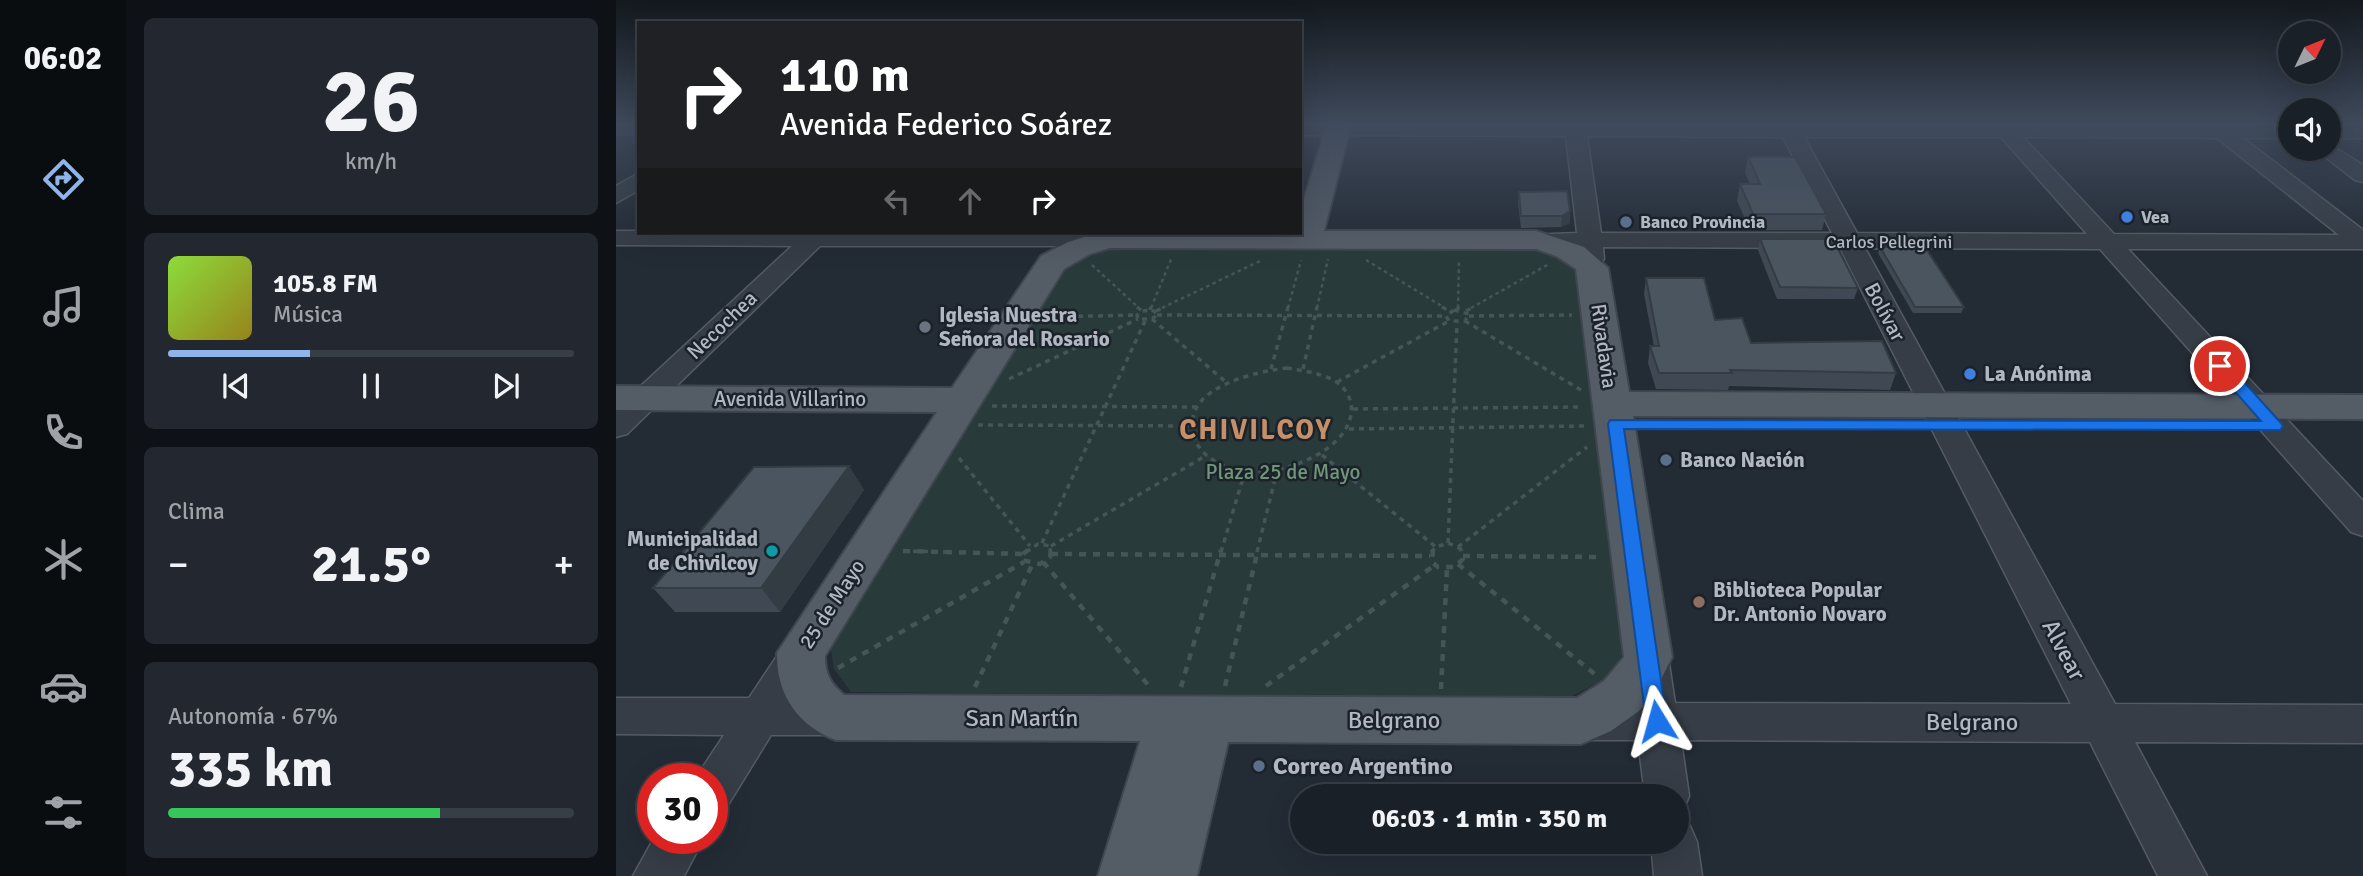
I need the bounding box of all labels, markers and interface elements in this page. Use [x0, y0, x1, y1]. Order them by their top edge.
north arrow [2278, 21, 2342, 84]
map controls [2278, 21, 2341, 161]
text: 06:02 [24, 39, 102, 78]
text: 26 [322, 45, 420, 158]
text: 110 m [780, 45, 910, 105]
icon: right [665, 49, 756, 140]
button: sound [2278, 98, 2341, 161]
text: Avenida Federico Soárez [780, 105, 1112, 144]
text: km/h [345, 147, 397, 176]
icon: directions [39, 155, 88, 204]
icon: left [878, 182, 916, 220]
icon: ahead [951, 182, 989, 220]
icon: right [1024, 182, 1062, 220]
place label: Vea [2141, 206, 2169, 228]
marker: Vea [2119, 209, 2135, 225]
place label: Banco Provincia [1640, 211, 1765, 233]
marker: Banco Provincia [1618, 214, 1634, 230]
street label: Carlos Pellegrini [1826, 231, 1952, 253]
text: 105.8 FM [273, 268, 378, 300]
street label: Bolívar [1859, 278, 1911, 346]
icon: music [39, 282, 88, 331]
street label: Necochea [681, 285, 763, 365]
text: Música [273, 300, 343, 329]
place label: Iglesia Nuestra Señora del Rosario [939, 302, 1110, 352]
street label: Rivadavia [1585, 302, 1623, 390]
marker: Iglesia Nuestra Señora del Rosario [917, 319, 933, 335]
pin [2190, 336, 2250, 396]
icon: arrive [2201, 347, 2239, 385]
place label: La Anónima [1984, 361, 2092, 387]
marker: La Anónima [1962, 366, 1978, 382]
icon: previous [217, 367, 255, 405]
icon: pause [352, 367, 390, 405]
icon: next [487, 367, 525, 405]
street label: Avenida Villarino [714, 386, 866, 412]
icon: phone [39, 408, 88, 457]
district label: CHIVILCOY [1179, 413, 1333, 447]
place label: Banco Nación [1680, 447, 1805, 473]
marker: Banco Nación [1658, 452, 1674, 468]
park label: Plaza 25 de Mayo [1206, 459, 1360, 485]
text: Clima [168, 497, 225, 526]
place label: Municipalidad de Chivilcoy [627, 526, 759, 576]
text: 21.5° [311, 532, 431, 596]
icon: climate [39, 535, 88, 584]
text: − [168, 541, 189, 588]
text: + [553, 541, 574, 588]
marker: Municipalidad de Chivilcoy [764, 543, 780, 559]
street label: 25 de Mayo [793, 554, 871, 654]
place label: Biblioteca Popular Dr. Antonio Novaro [1713, 577, 1887, 627]
marker: Biblioteca Popular Dr. Antonio Novaro [1691, 594, 1707, 610]
street label: Alvear [2036, 614, 2093, 686]
icon: car [39, 662, 88, 711]
position arrow [1620, 684, 1694, 758]
text: Autonomía · 67% [168, 702, 338, 731]
street label: San Martín [966, 703, 1078, 733]
street label: Belgrano [1348, 705, 1440, 735]
street label: Belgrano [1926, 707, 2018, 737]
text: 335 km [168, 737, 333, 801]
place label: Correo Argentino [1273, 751, 1453, 781]
marker: Correo Argentino [1251, 758, 1267, 774]
speed limit sign: 30 [637, 763, 728, 854]
icon: filters [39, 788, 88, 837]
text: 06:03 · 1 min · 350 m [1372, 803, 1607, 835]

